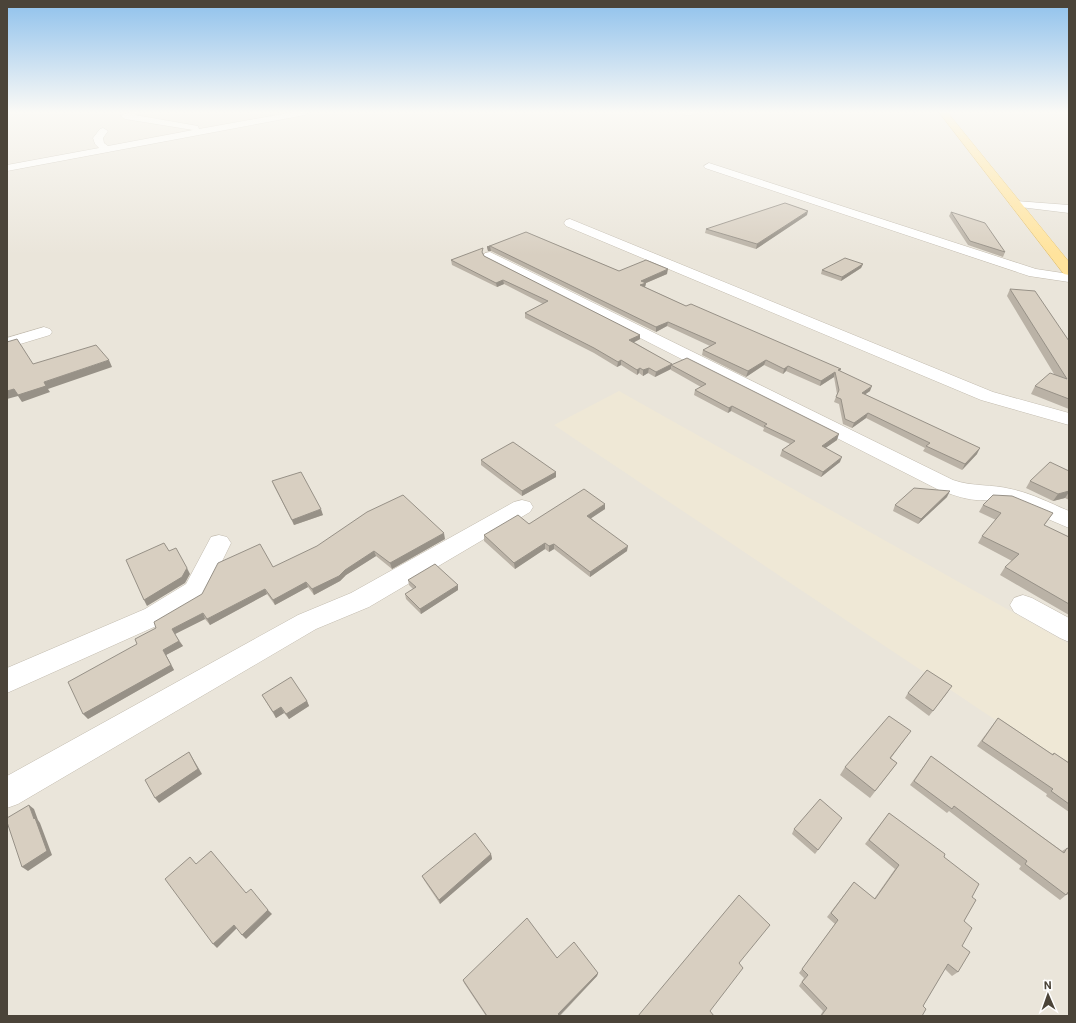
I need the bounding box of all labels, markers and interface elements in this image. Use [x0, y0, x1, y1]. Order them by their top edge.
north arrow [1028, 975, 1068, 1015]
text: N [1044, 979, 1052, 992]

